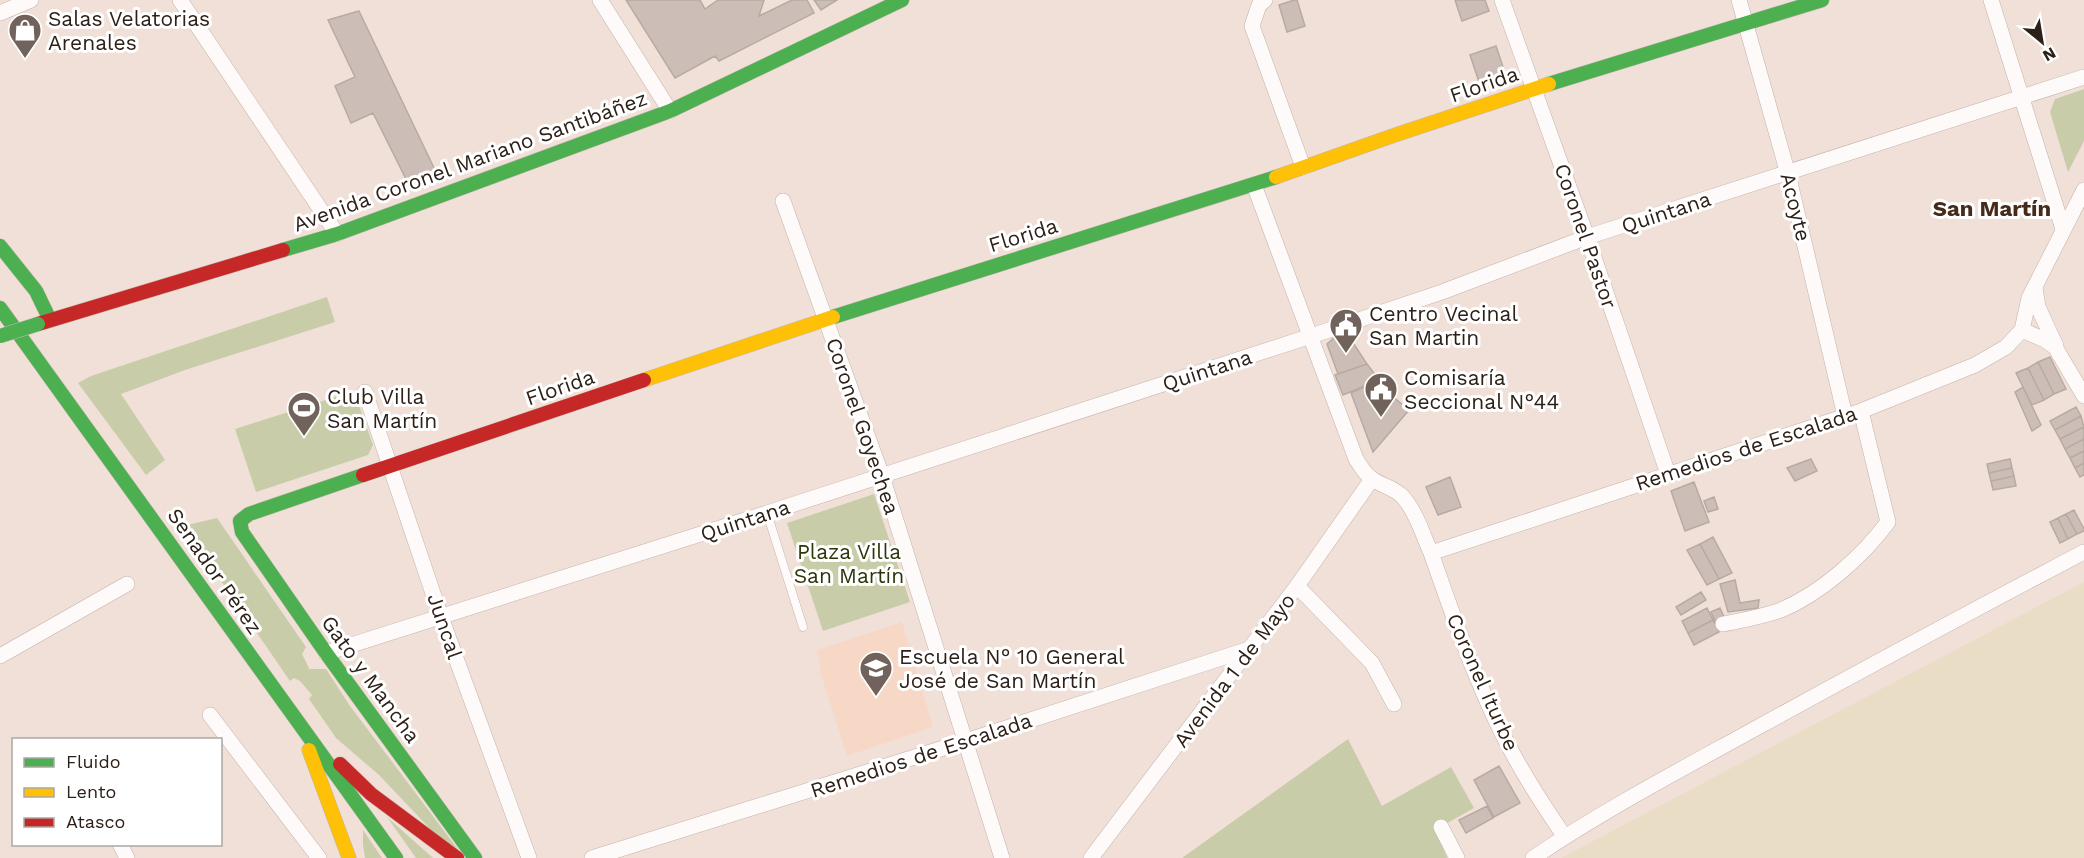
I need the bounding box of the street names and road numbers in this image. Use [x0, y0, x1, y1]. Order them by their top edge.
street label: Florida [1446, 61, 1522, 107]
street label: Avenida Coronel Mariano Santibáñez [290, 85, 650, 237]
street label: Coronel Pastor [1550, 160, 1623, 312]
street label: Acoyte [1775, 170, 1817, 244]
street label: Quintana [1618, 186, 1714, 238]
street label: Florida [985, 213, 1061, 257]
street label: Coronel Goyechea [821, 334, 905, 518]
street label: Quintana [1159, 344, 1255, 396]
street label: Florida [522, 364, 598, 410]
street label: Remedios de Escalada [1632, 400, 1860, 496]
street label: Quintana [697, 494, 793, 546]
street label: Senador Pérez [162, 503, 268, 639]
street label: Avenida 1 de Mayo [1168, 588, 1300, 752]
street label: Juncal [422, 590, 468, 663]
street label: Coronel Iturbe [1442, 609, 1524, 755]
street label: Gato y Mancha [316, 610, 426, 748]
street label: Remedios de Escalada [807, 707, 1035, 803]

